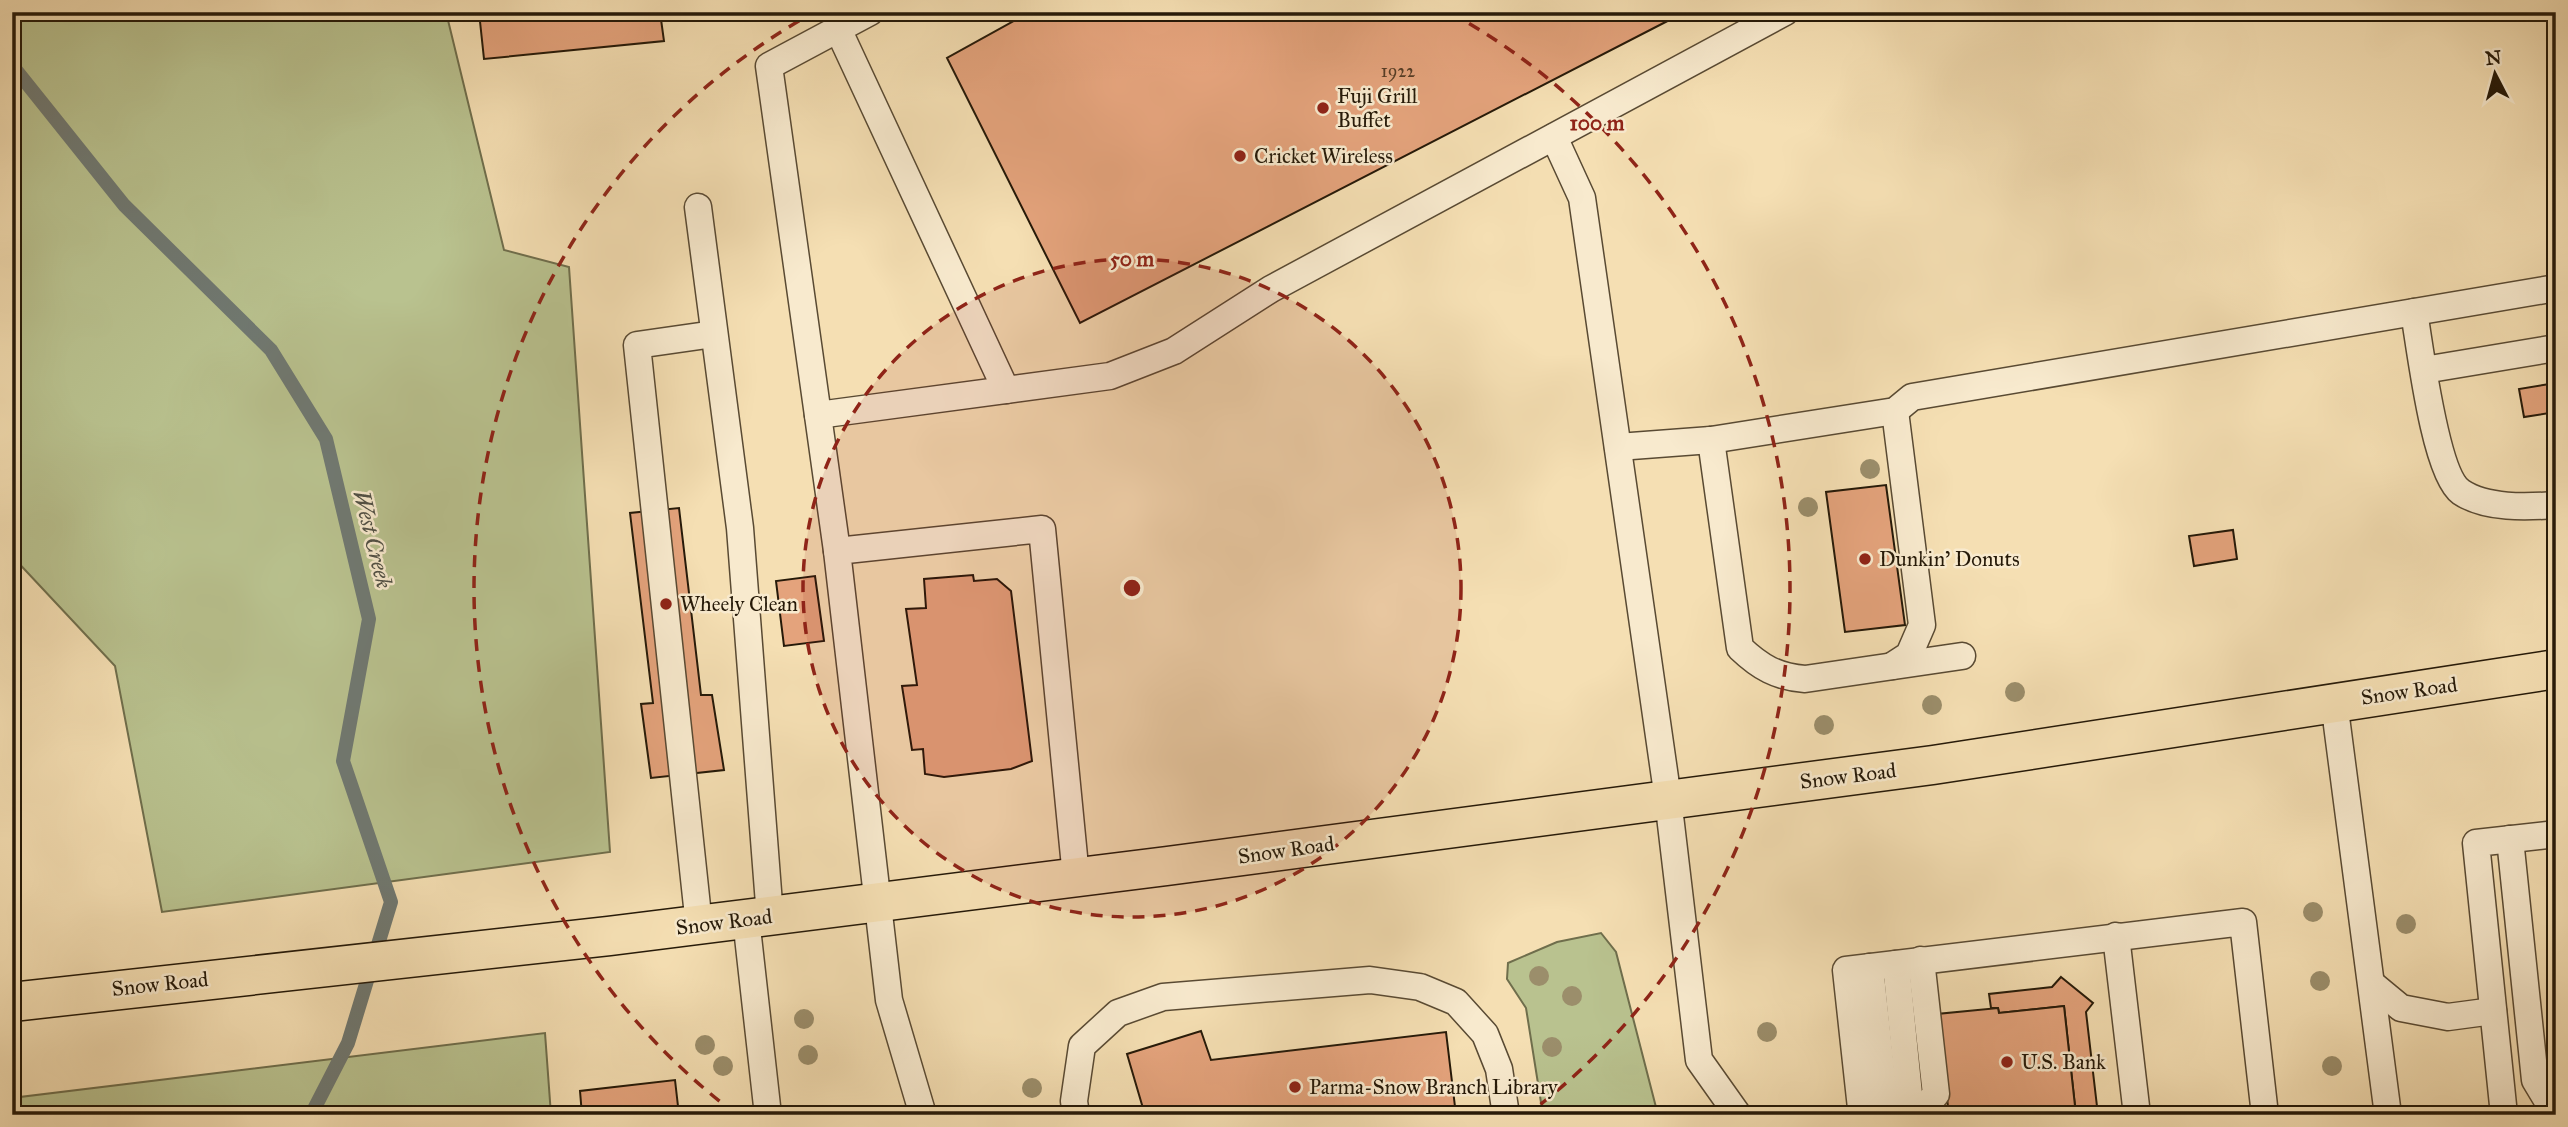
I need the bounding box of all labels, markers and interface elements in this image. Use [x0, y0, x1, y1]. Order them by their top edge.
north arrow [2460, 38, 2530, 108]
text: N [2484, 45, 2502, 70]
house number: 1922 [1381, 60, 1415, 82]
place label: Fuji Grill Buffet [1337, 83, 1418, 133]
marker: Fuji Grill Buffet [1315, 100, 1331, 116]
text: 100 m [1570, 110, 1625, 136]
place label: Cricket Wireless [1254, 143, 1393, 169]
marker: Cricket Wireless [1232, 148, 1248, 164]
text: 50 m [1110, 246, 1154, 272]
water label: West Creek [347, 487, 399, 591]
place label: Dunkin' Donuts [1879, 546, 2020, 572]
marker: Dunkin' Donuts [1857, 551, 1873, 567]
centre of rings [1120, 576, 1144, 600]
place label: Wheely Clean [680, 591, 798, 617]
marker: Wheely Clean [658, 596, 674, 612]
street label: Snow Road [2359, 671, 2459, 711]
street label: Snow Road [1798, 757, 1898, 795]
street label: Snow Road [1236, 830, 1336, 870]
street label: Snow Road [674, 903, 774, 941]
street label: Snow Road [110, 966, 210, 1002]
place label: U.S. Bank [2021, 1049, 2106, 1075]
marker: U.S. Bank [1999, 1054, 2015, 1070]
place label: Parma-Snow Branch Library [1309, 1074, 1559, 1100]
marker: Parma-Snow Branch Library [1287, 1079, 1303, 1095]

